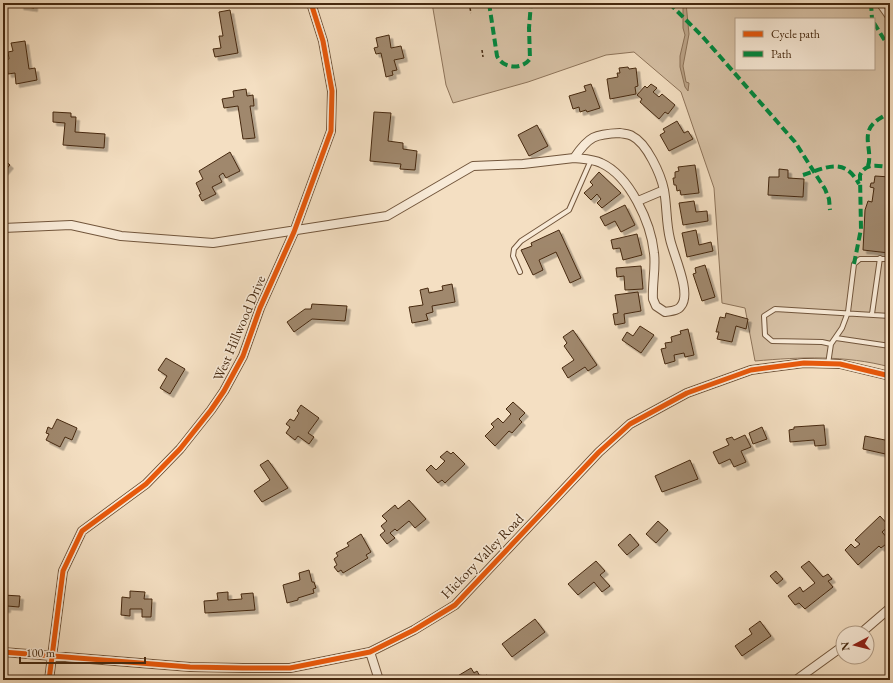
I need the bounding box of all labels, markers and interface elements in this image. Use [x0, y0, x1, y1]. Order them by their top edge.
legend [735, 18, 875, 70]
text: Cycle path [771, 26, 820, 42]
text: Path [771, 46, 792, 62]
street label: West Hillwood Drive [209, 272, 270, 384]
street label: Hickory Valley Road [437, 509, 528, 602]
north arrow [835, 625, 875, 665]
scale bar [20, 639, 145, 665]
text: N [838, 641, 853, 651]
text: 100 m [26, 645, 56, 661]

